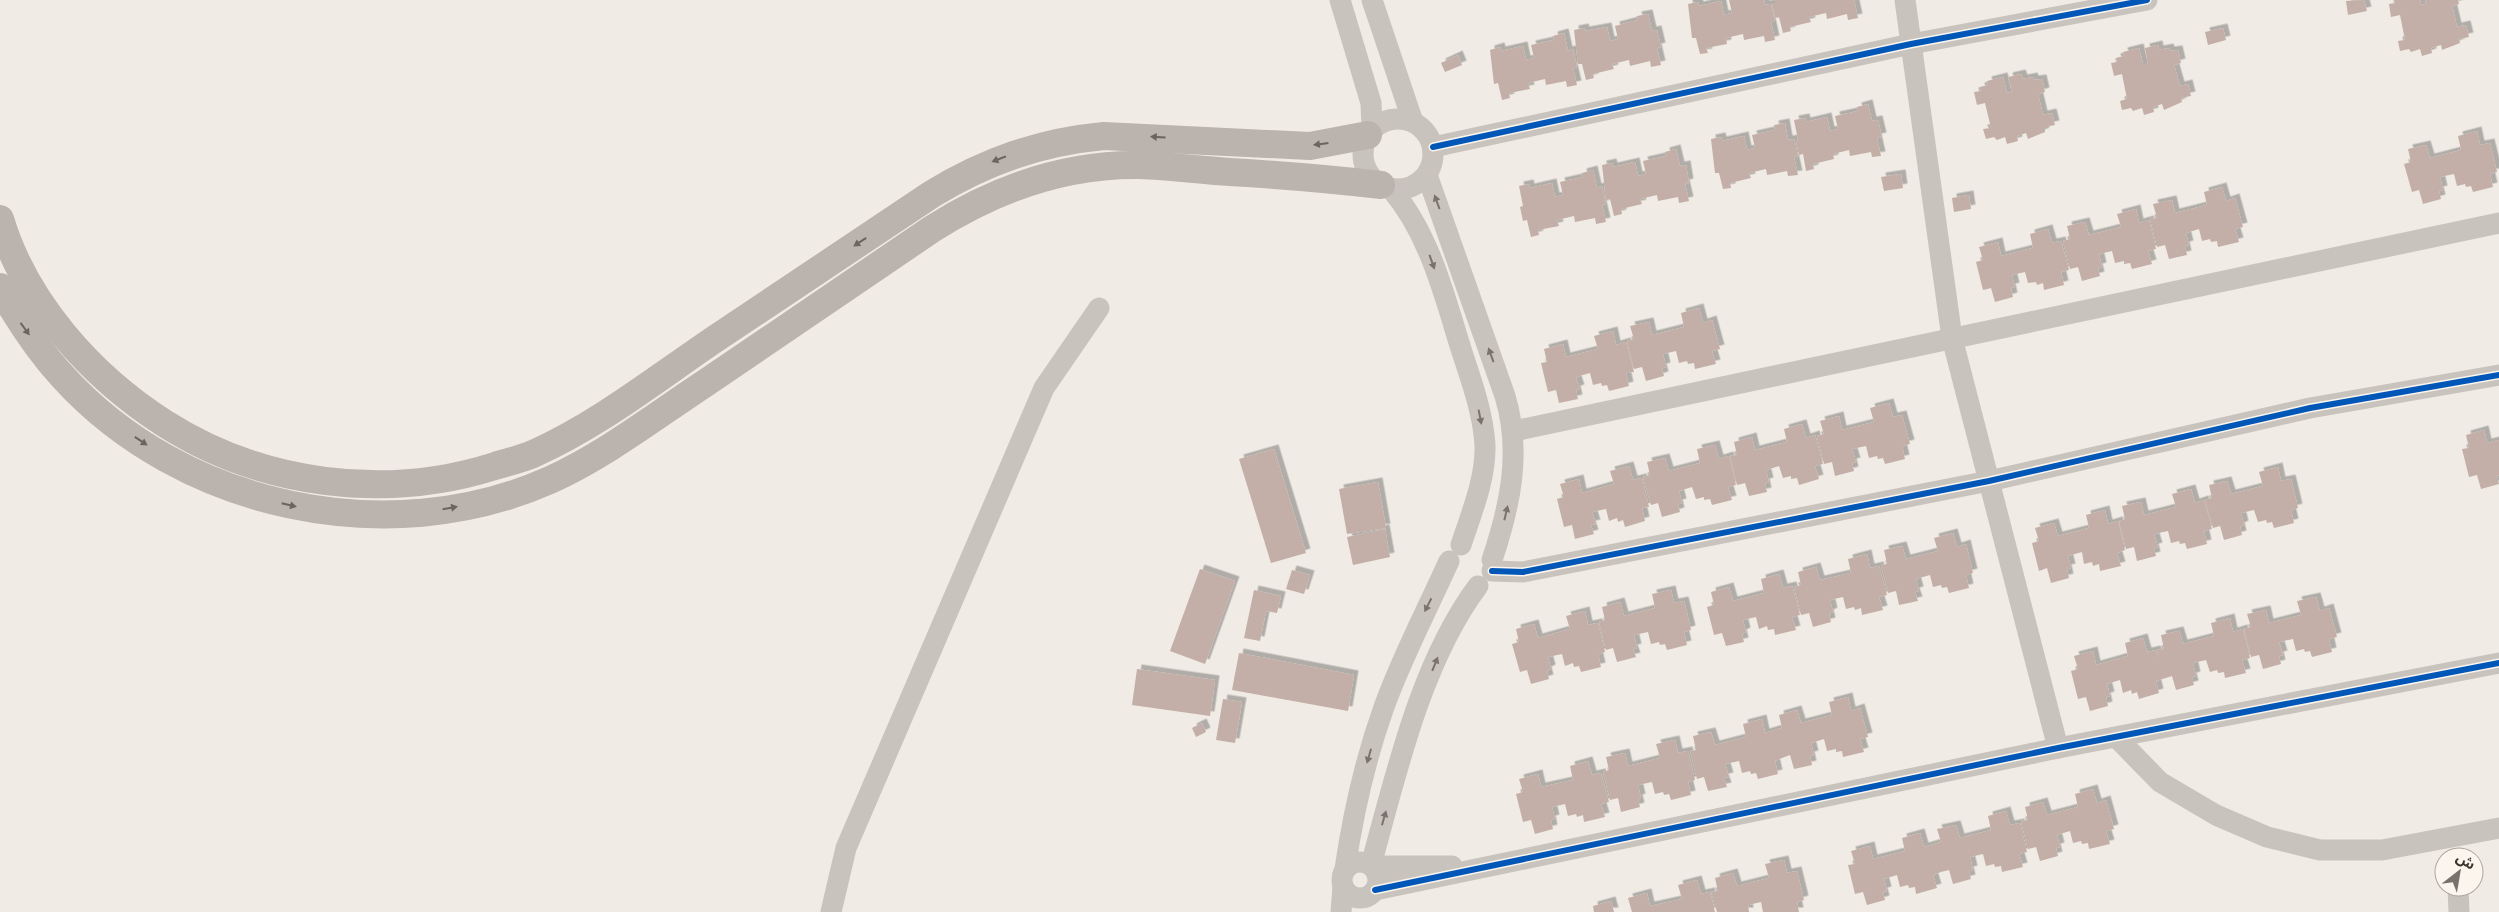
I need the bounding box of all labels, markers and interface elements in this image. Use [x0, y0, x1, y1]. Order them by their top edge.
one-way arrow [1150, 133, 1166, 141]
one-way arrow [1312, 140, 1328, 148]
one-way arrow [991, 155, 1006, 163]
one-way arrow [1433, 194, 1441, 209]
one-way arrow [853, 237, 866, 247]
one-way arrow [1428, 255, 1436, 270]
one-way arrow [20, 322, 30, 336]
one-way arrow [1487, 347, 1495, 362]
one-way arrow [1476, 409, 1484, 424]
one-way arrow [134, 436, 147, 446]
one-way arrow [281, 501, 297, 509]
one-way arrow [443, 503, 459, 511]
one-way arrow [1502, 506, 1510, 521]
one-way arrow [1424, 598, 1432, 613]
one-way arrow [1432, 657, 1440, 671]
one-way arrow [1365, 749, 1373, 764]
one-way arrow [1380, 810, 1388, 825]
north arrow [2434, 847, 2484, 897]
text: ش [2453, 848, 2479, 873]

